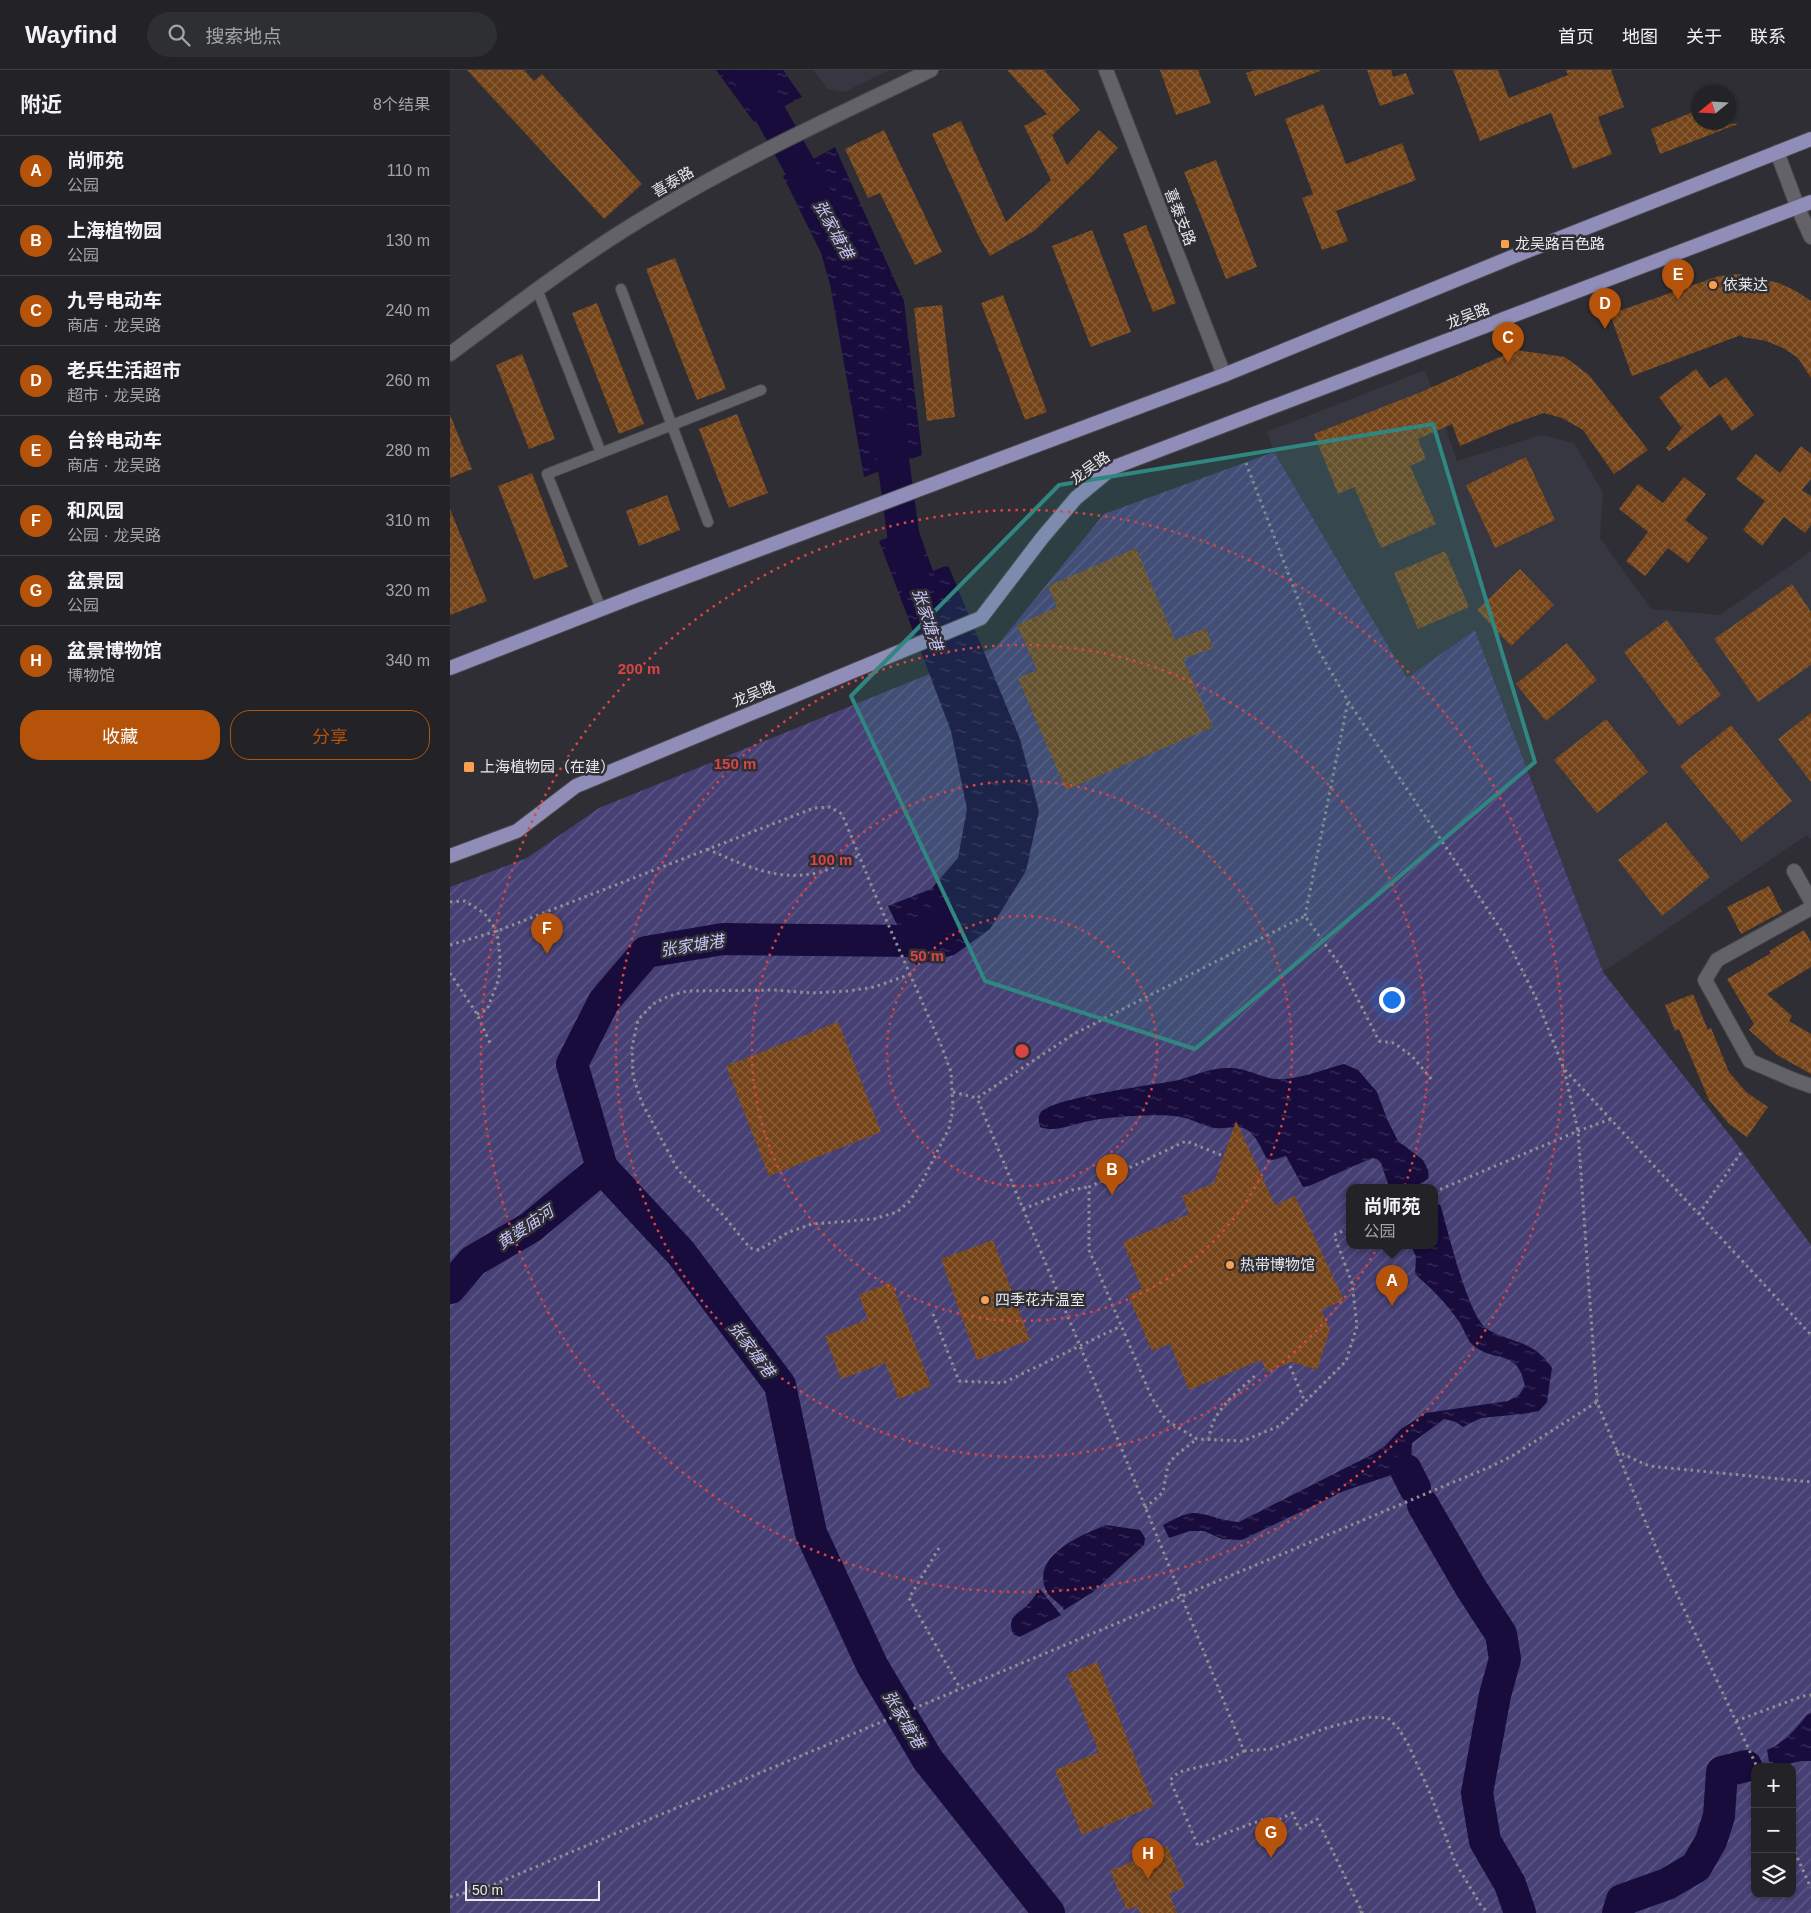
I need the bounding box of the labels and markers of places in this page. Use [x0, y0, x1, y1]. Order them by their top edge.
place label: 龙吴路百色路 [1515, 235, 1605, 252]
marker: 龙吴路百色路 [1499, 238, 1511, 250]
pin: E [1662, 259, 1694, 300]
place label: 依莱达 [1723, 276, 1768, 293]
marker: 依莱达 [1707, 279, 1719, 291]
pin: D [1589, 288, 1621, 329]
pin: C [1492, 322, 1524, 363]
place label: 上海植物园（在建） [480, 758, 615, 775]
marker: 上海植物园（在建） [462, 760, 476, 774]
pin: F [531, 913, 563, 954]
centre of rings [1013, 1042, 1031, 1060]
pin: B [1096, 1154, 1128, 1195]
place label: 热带博物馆 [1240, 1256, 1315, 1273]
marker: 热带博物馆 [1224, 1259, 1236, 1271]
pin: A [1376, 1265, 1408, 1306]
place label: 四季花卉温室 [995, 1291, 1085, 1308]
marker: 四季花卉温室 [979, 1294, 991, 1306]
pin: G [1255, 1817, 1287, 1858]
pin: H [1132, 1838, 1164, 1879]

